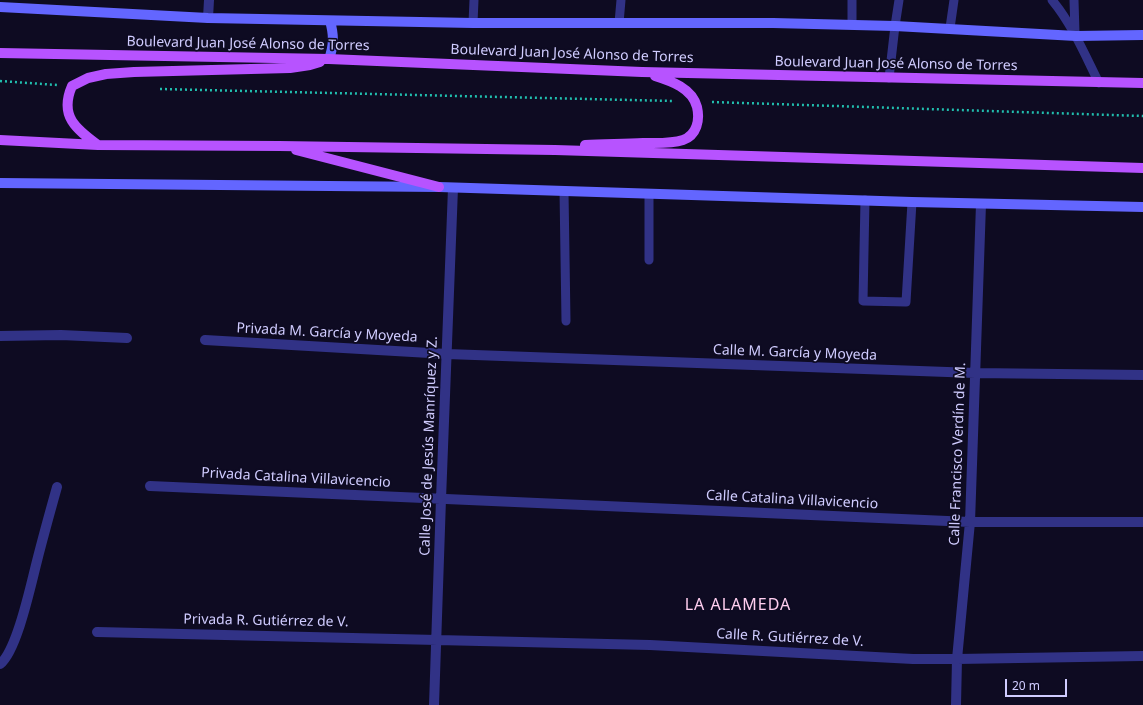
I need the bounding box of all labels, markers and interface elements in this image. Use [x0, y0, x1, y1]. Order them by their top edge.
street label: Boulevard Juan José Alonso de Torres [126, 33, 370, 55]
street label: Boulevard Juan José Alonso de Torres [450, 41, 694, 67]
street label: Boulevard Juan José Alonso de Torres [774, 53, 1018, 75]
street label: Privada M. García y Moyeda [236, 320, 418, 346]
street label: Calle José de Jesús Manríquez y Z. [417, 336, 441, 556]
street label: Calle M. García y Moyeda [713, 342, 877, 364]
street label: Calle Francisco Verdín de M. [946, 362, 970, 546]
street label: Privada Catalina Villavicencio [201, 465, 391, 491]
street label: Calle Catalina Villavicencio [706, 487, 878, 513]
district label: LA ALAMEDA [685, 595, 791, 615]
street label: Privada R. Gutiérrez de V. [183, 611, 349, 631]
street label: Calle R. Gutiérrez de V. [716, 626, 864, 650]
scale bar [1007, 671, 1069, 697]
text: 20 m [1012, 677, 1040, 694]

